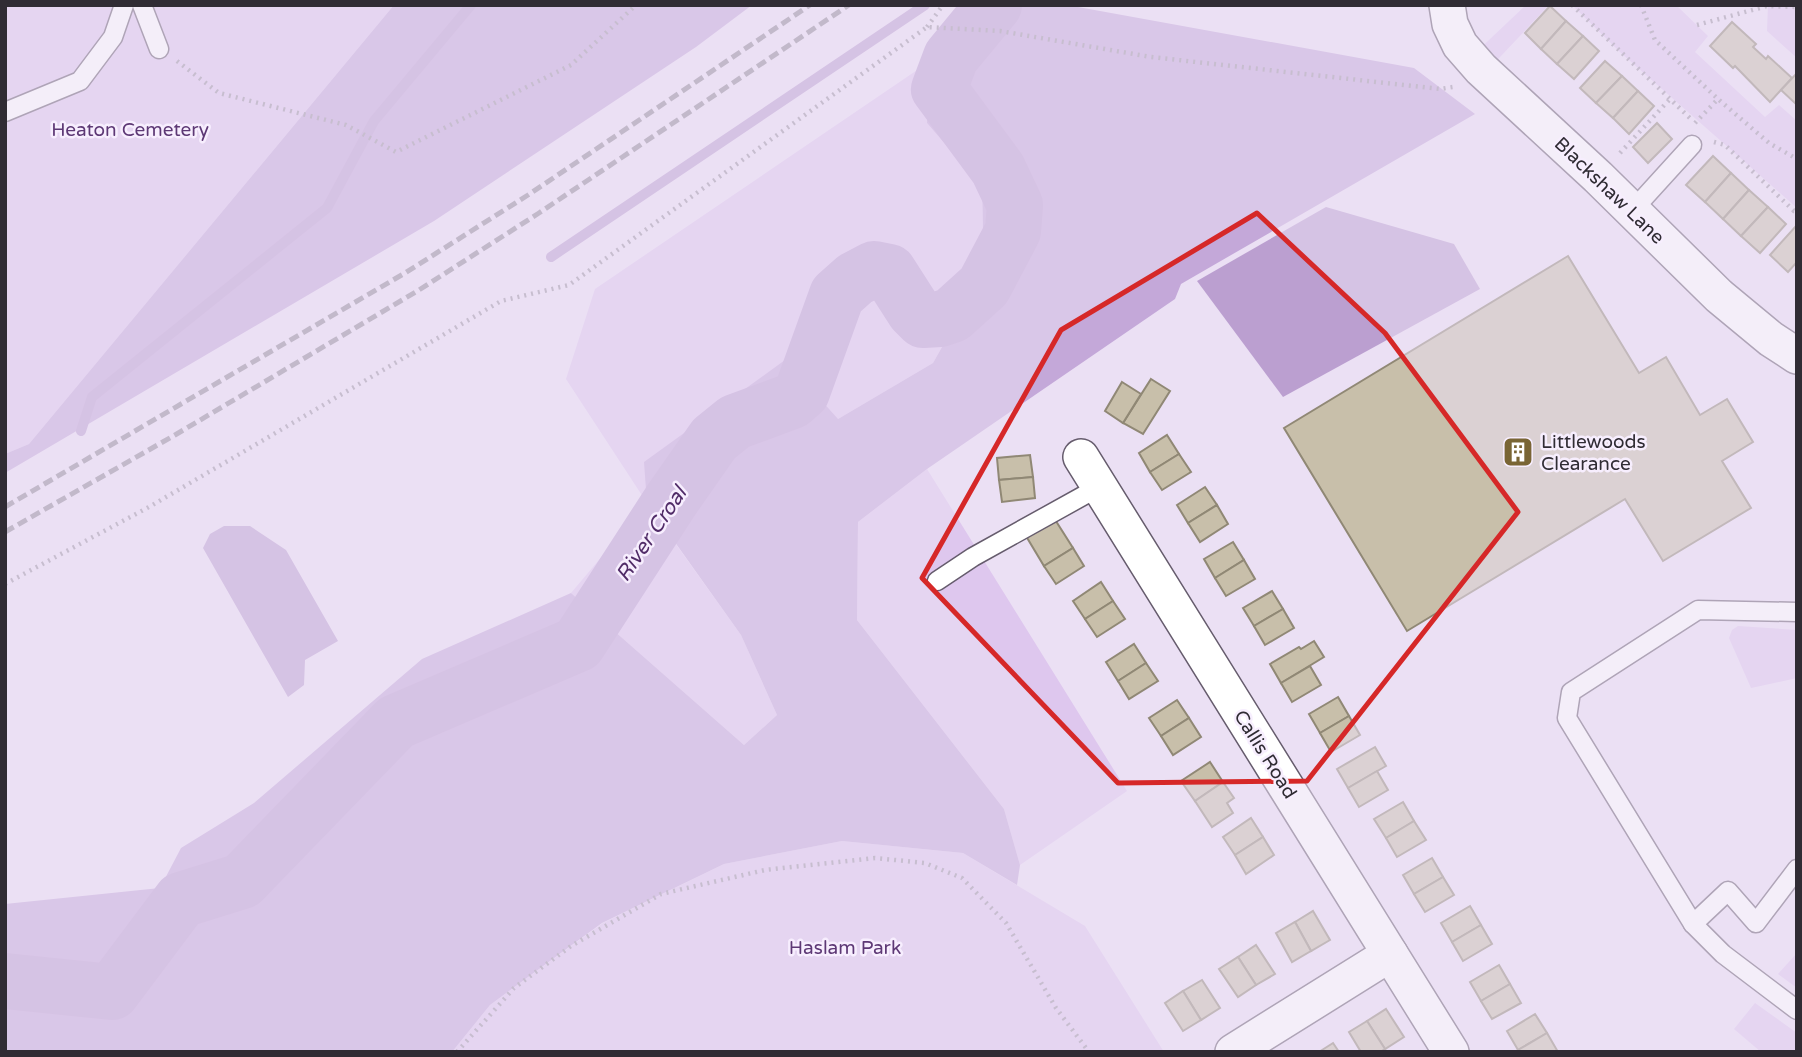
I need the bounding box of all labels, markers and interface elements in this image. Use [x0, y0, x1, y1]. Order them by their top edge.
park label: Heaton Cemetery [51, 119, 209, 141]
street label: Blackshaw Lane [1550, 133, 1669, 249]
place label: Littlewoods Clearance [1541, 431, 1646, 475]
building icon: Littlewoods Clearance [1501, 435, 1535, 469]
water label: River Croal [611, 480, 694, 586]
street label: Callis Road [1229, 706, 1301, 803]
park label: Haslam Park [789, 937, 901, 959]

